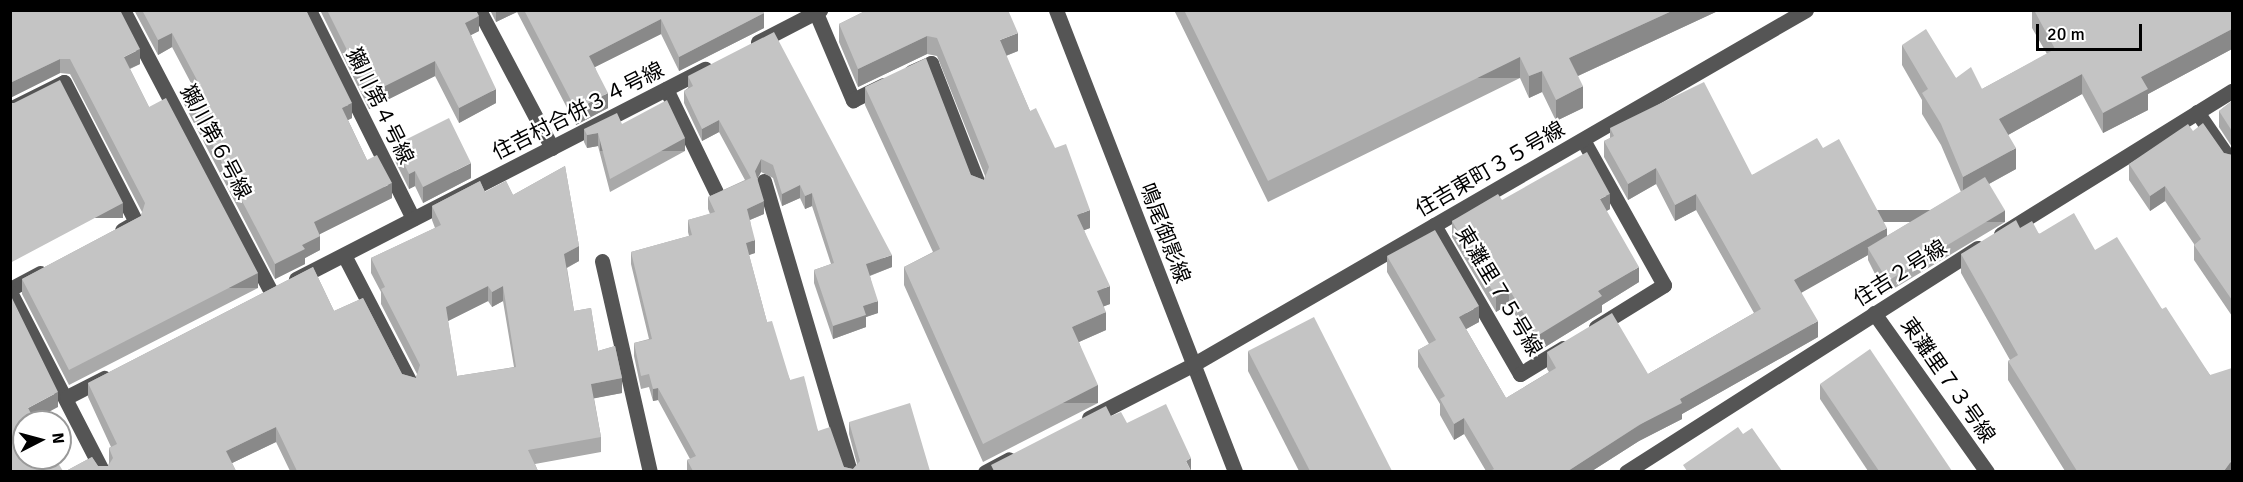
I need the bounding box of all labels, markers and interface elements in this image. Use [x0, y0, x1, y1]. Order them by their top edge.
scale bar [2039, 12, 2146, 50]
text: 20 m [2047, 23, 2085, 45]
street label: 獺川第４号線 [341, 44, 419, 168]
street label: 住吉村合併３４号線 [488, 57, 668, 165]
street label: 獺川第６号線 [175, 80, 257, 204]
street label: 住吉東町３５号線 [1411, 116, 1569, 222]
street label: 鳴尾御影線 [1134, 179, 1196, 287]
street label: 東灘里７５号線 [1450, 222, 1548, 360]
street label: 住吉２号線 [1849, 234, 1951, 312]
street label: 東灘里７３号線 [1896, 313, 2000, 447]
north arrow [12, 410, 72, 470]
text: N [47, 432, 68, 445]

